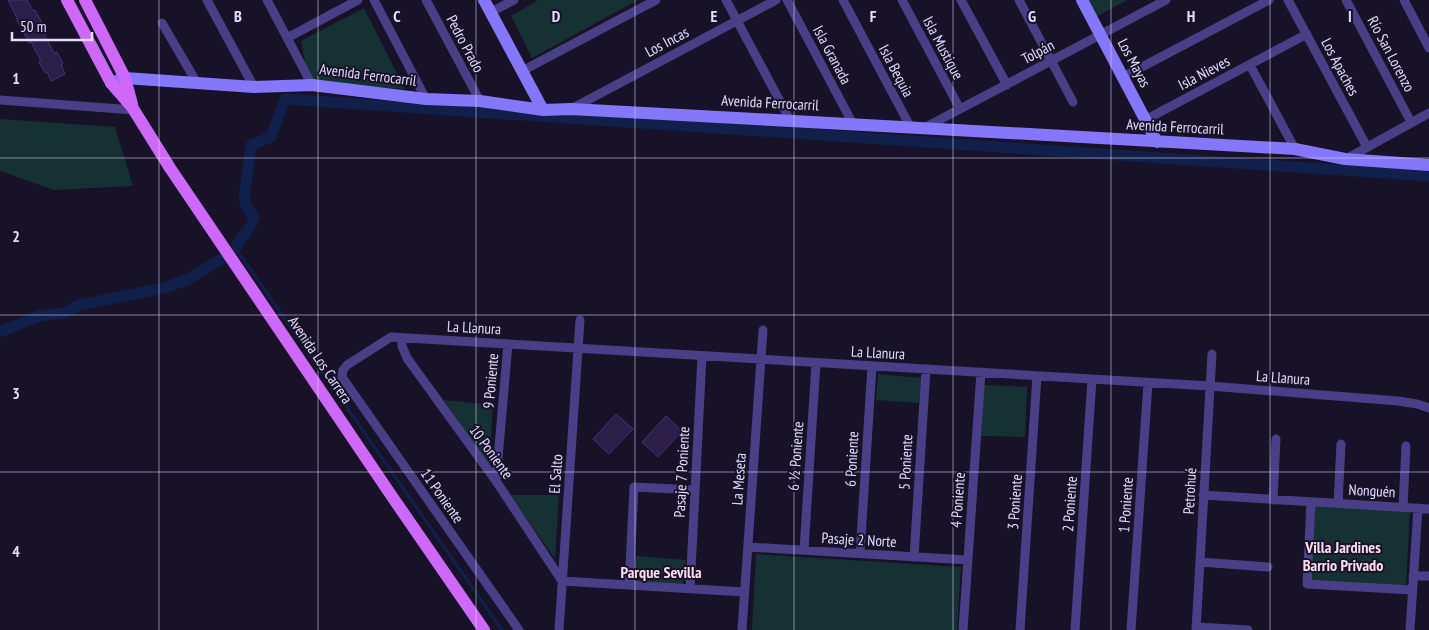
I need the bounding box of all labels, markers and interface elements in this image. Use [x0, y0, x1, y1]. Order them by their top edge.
text: B [234, 6, 242, 26]
text: C [393, 6, 401, 26]
text: D [552, 6, 561, 26]
text: E [711, 6, 718, 26]
text: F [870, 6, 877, 26]
text: G [1028, 6, 1036, 26]
text: H [1187, 6, 1195, 26]
text: I [1348, 6, 1352, 26]
scale bar [12, 10, 92, 42]
street label: Pedro Prado [442, 12, 488, 76]
street label: Isla Mustique [919, 13, 968, 83]
street label: Río San Lorenzo [1364, 13, 1419, 95]
text: 50 m [20, 17, 46, 36]
street label: Los Incas [642, 22, 692, 61]
street label: Isla Granada [809, 22, 856, 87]
street label: Tolpán [1018, 35, 1057, 68]
street label: Los Mayas [1114, 35, 1155, 90]
street label: Los Apaches [1317, 35, 1364, 99]
street label: Isla Bequia [875, 41, 918, 100]
street label: Isla Nieves [1175, 51, 1233, 94]
street label: Avenida Ferrocarril [318, 59, 418, 90]
text: 1 [12, 68, 20, 88]
street label: Avenida Ferrocarril [721, 90, 820, 115]
street label: Avenida Ferrocarril [1126, 114, 1225, 139]
text: 2 [12, 226, 20, 246]
street label: Avenida Los Carrera [284, 312, 357, 407]
street label: La Llanura [447, 317, 502, 338]
street label: La Llanura [851, 342, 906, 363]
street label: 9 Poniente [479, 352, 502, 409]
street label: La Llanura [1255, 366, 1311, 389]
text: 3 [12, 383, 20, 403]
street label: 10 Poniente [465, 421, 517, 482]
street label: 6 ½ Poniente [784, 421, 807, 491]
street label: Pasaje 7 Poniente [670, 426, 693, 518]
street label: 6 Poniente [841, 431, 862, 487]
street label: 5 Poniente [895, 434, 916, 490]
street label: La Meseta [727, 452, 750, 506]
street label: El Salto [545, 454, 566, 494]
street label: 11 Poniente [417, 465, 468, 527]
street label: Petrohué [1179, 467, 1200, 515]
street label: 4 Poniente [946, 472, 969, 528]
street label: 3 Poniente [1003, 474, 1026, 530]
street label: 2 Poniente [1058, 476, 1081, 532]
street label: 1 Poniente [1114, 477, 1137, 533]
street label: Nonguén [1348, 480, 1396, 501]
street label: Pasaje 2 Norte [821, 528, 897, 551]
district label: Villa Jardines Barrio Privado [1303, 537, 1383, 575]
text: 4 [12, 541, 20, 561]
district label: Parque Sevilla [621, 562, 702, 582]

